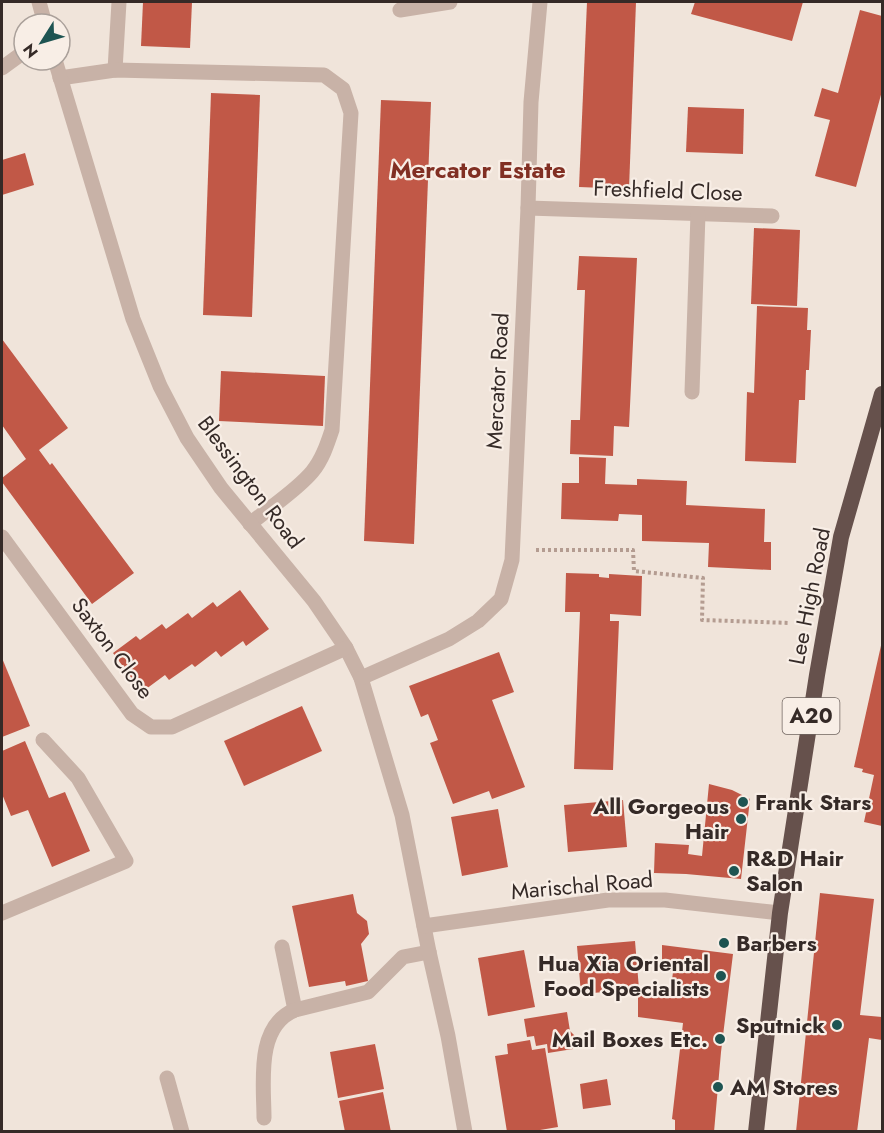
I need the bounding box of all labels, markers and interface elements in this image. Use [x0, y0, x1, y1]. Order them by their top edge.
north arrow [12, 12, 72, 72]
text: N [17, 39, 43, 63]
district label: Mercator Estate [390, 152, 566, 187]
street label: Freshfield Close [593, 171, 743, 209]
street label: Mercator Road [477, 312, 517, 450]
street label: Blessington Road [190, 409, 312, 555]
street label: Lee High Road [780, 525, 838, 667]
street label: Saxton Close [64, 591, 162, 705]
road number: A20 [782, 698, 840, 734]
place label: Frank Stars [755, 786, 871, 818]
place label: All Gorgeous Hair [592, 790, 729, 847]
marker: Frank Stars [736, 795, 750, 809]
marker: All Gorgeous Hair [734, 812, 748, 826]
place label: R&D Hair Salon [746, 842, 844, 899]
street label: Marischal Road [510, 863, 654, 907]
marker: R&D Hair Salon [727, 864, 741, 878]
place label: Barbers [736, 927, 817, 959]
marker: Barbers [717, 936, 731, 950]
place label: Hua Xia Oriental Food Specialists [538, 947, 709, 1004]
marker: Hua Xia Oriental Food Specialists [714, 969, 728, 983]
place label: Sputnick [736, 1009, 825, 1041]
marker: Sputnick [830, 1018, 844, 1032]
place label: Mail Boxes Etc. [552, 1023, 708, 1055]
marker: Mail Boxes Etc. [713, 1032, 727, 1046]
place label: AM Stores [729, 1071, 837, 1103]
marker: AM Stores [711, 1080, 725, 1094]

